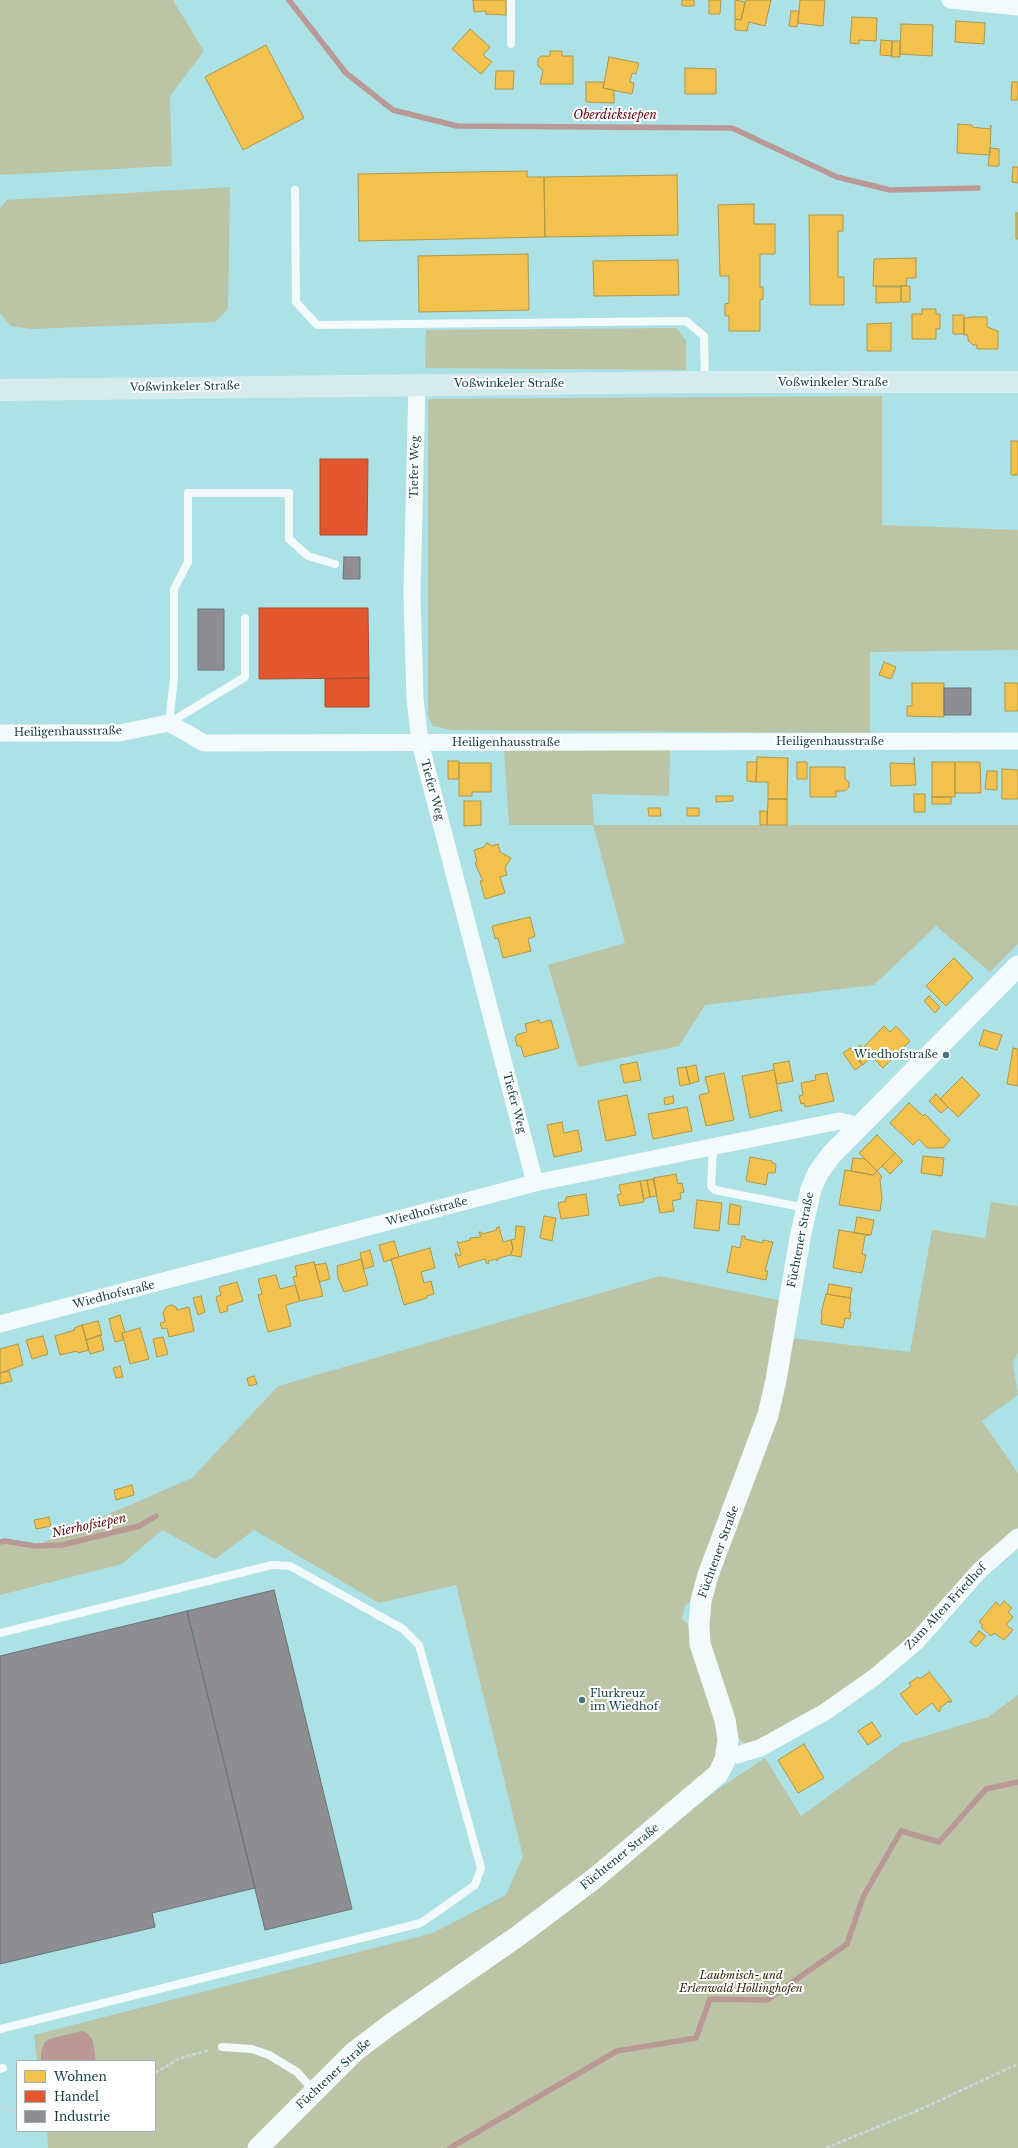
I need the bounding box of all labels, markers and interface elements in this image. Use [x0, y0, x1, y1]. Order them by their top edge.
water label: Oberdicksiepen [573, 109, 657, 123]
street label: Voßwinkeler Straße [778, 376, 888, 390]
street label: Voßwinkeler Straße [454, 377, 564, 391]
street label: Voßwinkeler Straße [130, 379, 240, 395]
street label: Tiefer Weg [408, 436, 422, 498]
street label: Heiligenhausstraße [14, 724, 122, 740]
street label: Heiligenhausstraße [776, 735, 884, 749]
street label: Heiligenhausstraße [452, 736, 560, 750]
street label: Tiefer Weg [418, 758, 446, 822]
place label: Wiedhofstraße [854, 1048, 938, 1062]
marker: Wiedhofstraße [941, 1050, 951, 1060]
street label: Tiefer Weg [500, 1071, 528, 1135]
street label: Füchtener Straße [785, 1191, 817, 1289]
street label: Wiedhofstraße [385, 1195, 469, 1229]
street label: Wiedhofstraße [72, 1278, 156, 1312]
street label: Füchtener Straße [696, 1504, 742, 1600]
water label: Nierhofsiepen [50, 1511, 128, 1541]
street label: Zum Alten Friedhof [903, 1561, 989, 1653]
place label: Flurkreuz im Wiedhof [590, 1687, 658, 1713]
marker: Flurkreuz im Wiedhof [577, 1695, 587, 1705]
street label: Füchtener Straße [578, 1821, 662, 1893]
park label: Laubmisch- und Erlenwald Höllinghofen [679, 1969, 803, 1995]
street label: Füchtener Straße [294, 2036, 374, 2112]
legend [16, 2060, 156, 2132]
text: Wohnen [54, 2069, 107, 2084]
text: Handel [54, 2089, 99, 2104]
text: Industrie [54, 2109, 110, 2124]

